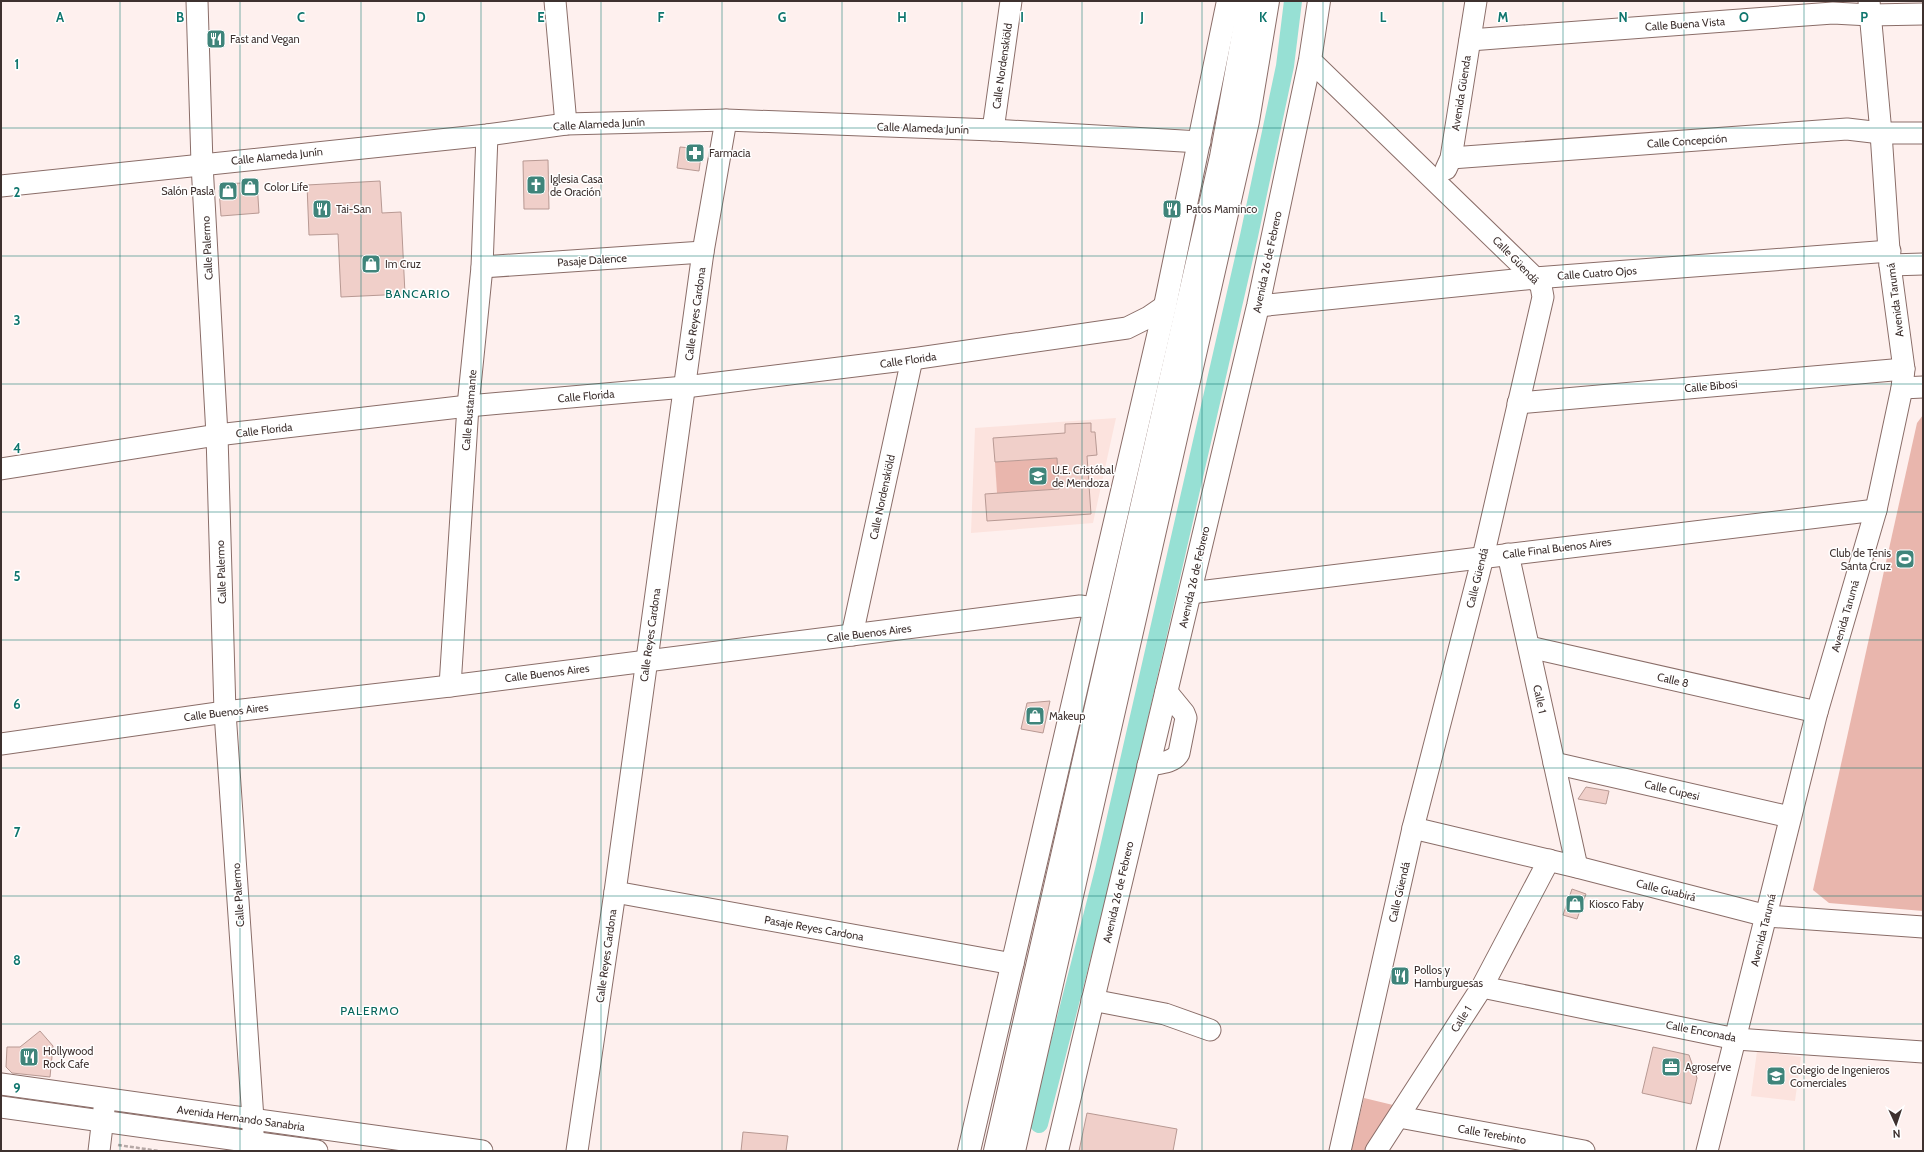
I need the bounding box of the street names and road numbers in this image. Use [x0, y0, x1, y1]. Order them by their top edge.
street label: Calle Buena Vista [1645, 14, 1726, 34]
street label: Calle Nordenskiöld [989, 22, 1015, 110]
street label: Avenida Güenda [1448, 54, 1474, 132]
street label: Calle Alameda Junín [553, 115, 645, 133]
street label: Calle Alameda Junín [877, 119, 969, 137]
street label: Calle Concepción [1646, 131, 1728, 151]
street label: Calle Alameda Junín [230, 144, 324, 168]
street label: Avenida 26 de Febrero [1249, 210, 1285, 314]
street label: Calle Palermo [198, 216, 216, 280]
street label: Calle Güendá [1490, 233, 1543, 288]
street label: Pasaje Dalence [557, 251, 628, 269]
street label: Avenida Tarumá [1883, 262, 1906, 338]
street label: Calle Cuatro Ojos [1557, 263, 1638, 283]
street label: Calle Reyes Cardona [681, 266, 709, 362]
street label: Calle Florida [879, 349, 938, 371]
street label: Calle Bustamante [458, 368, 480, 451]
street label: Calle Bibosi [1684, 377, 1738, 395]
street label: Calle Florida [557, 386, 616, 405]
street label: Calle Florida [235, 420, 294, 440]
street label: Calle Nordenskiöld [866, 453, 898, 541]
street label: Avenida 26 de Febrero [1176, 525, 1212, 629]
street label: Calle Final Buenos Aires [1502, 534, 1613, 562]
street label: Calle Palermo [213, 540, 229, 604]
street label: Calle Güendá [1463, 546, 1491, 610]
street label: Avenida Tarumá [1828, 578, 1862, 654]
street label: Calle Reyes Cardona [636, 587, 664, 683]
street label: Calle Buenos Aires [826, 621, 913, 645]
street label: Calle Buenos Aires [504, 661, 591, 685]
street label: Calle 8 [1656, 670, 1690, 690]
street label: Calle 1 [1530, 683, 1550, 715]
street label: Calle Buenos Aires [183, 700, 270, 724]
street label: Calle Cupesi [1643, 777, 1701, 803]
street label: Avenida 26 de Febrero [1100, 840, 1136, 944]
street label: Calle Güendá [1385, 860, 1413, 924]
street label: Calle Palermo [229, 863, 247, 927]
street label: Calle Guabirá [1635, 876, 1698, 904]
street label: Avenida Tarumá [1747, 892, 1779, 968]
street label: Calle Reyes Cardona [592, 908, 620, 1004]
street label: Pasaje Reyes Cardona [763, 912, 866, 944]
street label: Calle 1 [1447, 1003, 1475, 1035]
street label: Calle Enconada [1665, 1017, 1738, 1045]
street label: Avenida Hernando Sanabria [176, 1102, 307, 1134]
street label: Calle Terebinto [1457, 1121, 1527, 1147]

